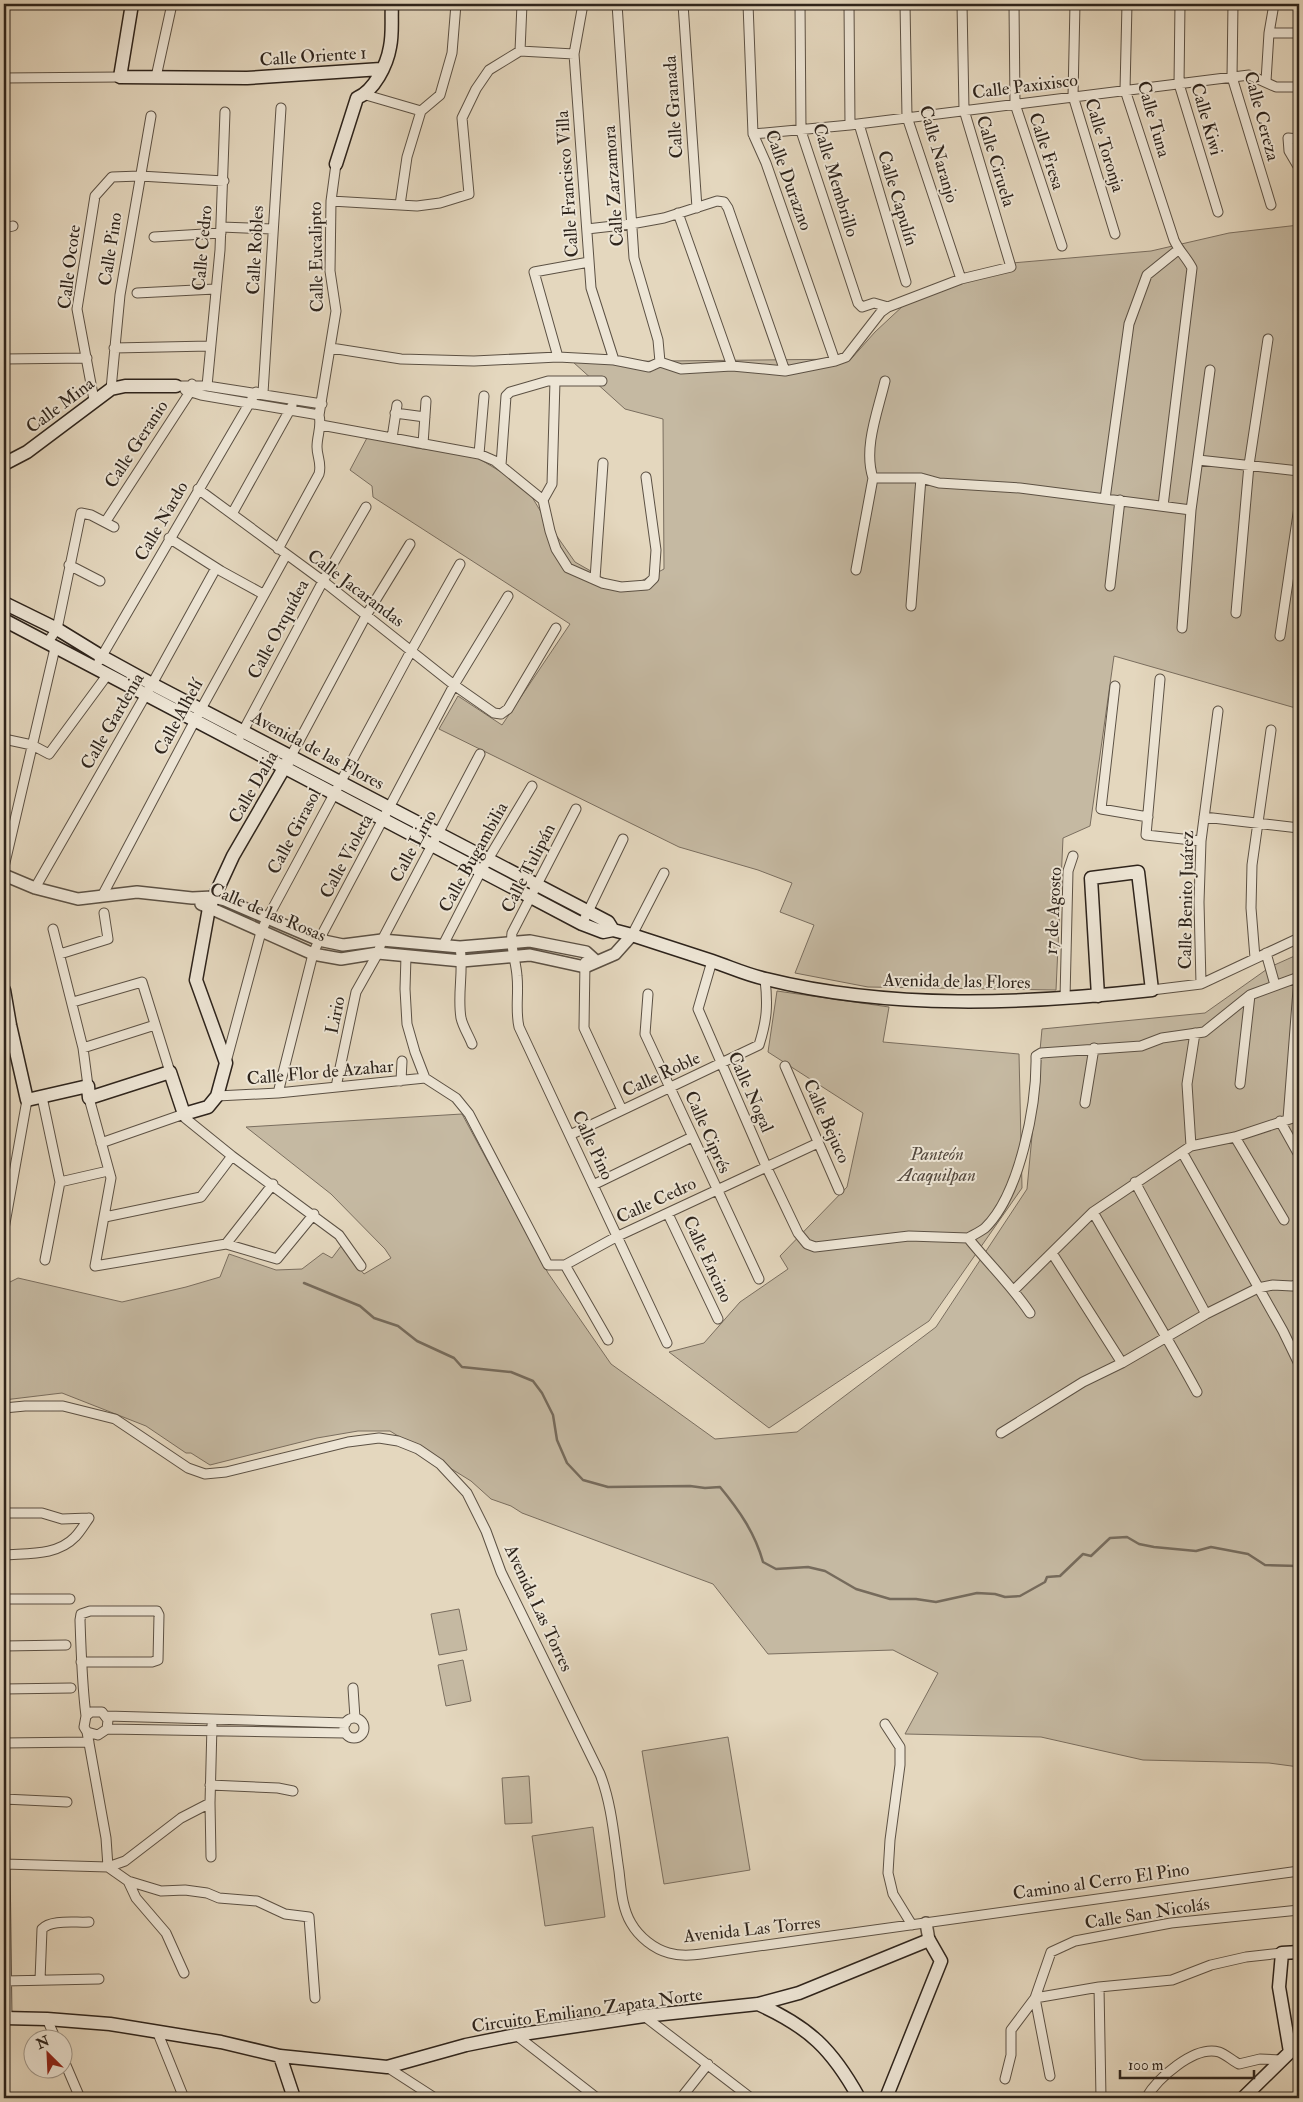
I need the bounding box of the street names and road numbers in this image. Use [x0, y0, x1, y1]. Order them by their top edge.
street label: Calle Oriente 1 [259, 41, 367, 72]
street label: Calle Granada [658, 54, 689, 159]
street label: Calle Paxixisco [971, 69, 1079, 104]
street label: Calle Cereza [1239, 69, 1285, 164]
street label: Calle Tuna [1132, 78, 1176, 161]
street label: Calle Kiwi [1185, 80, 1228, 158]
street label: Calle Toronja [1079, 96, 1130, 195]
street label: Calle Naranjo [914, 103, 963, 206]
street label: Calle Francisco Villa [551, 109, 584, 258]
street label: Calle Fresa [1023, 110, 1070, 193]
street label: Calle Ciruela [971, 113, 1020, 210]
street label: Calle Membrillo [807, 121, 864, 240]
street label: Calle Zarzamora [598, 124, 629, 247]
street label: Calle Durazno [760, 127, 818, 234]
street label: Calle Capulín [872, 148, 923, 249]
street label: Calle Eucalipto [304, 201, 329, 313]
street label: Calle Cedro [187, 204, 218, 292]
street label: Calle Robles [242, 205, 269, 295]
street label: Calle Pino [93, 210, 128, 287]
street label: Calle Ocote [53, 223, 86, 311]
street label: Calle Mina [21, 372, 100, 439]
street label: Calle Geranio [99, 396, 174, 493]
street label: Calle Nardo [129, 477, 194, 565]
street label: Calle Jacarandas [303, 544, 409, 632]
street label: Calle Orquídea [243, 575, 315, 683]
street label: Calle Gardenia [75, 668, 150, 774]
street label: Calle Alhelí [149, 674, 209, 759]
street label: Avenida de las Flores [247, 705, 388, 795]
street label: Calle Dalia [224, 746, 284, 828]
street label: Calle Girasol [262, 784, 327, 878]
street label: Calle Bugambilia [434, 798, 514, 916]
street label: Calle Lirio [385, 806, 442, 886]
street label: Calle Violeta [315, 810, 379, 902]
street label: Calle Tulipán [496, 820, 561, 917]
street label: Calle Benito Juárez [1174, 830, 1199, 970]
street label: 17 de Agosto [1040, 866, 1067, 956]
street label: Calle de las Rosas [206, 878, 329, 947]
street label: Avenida de las Flores [882, 969, 1031, 994]
street label: Lirio [320, 994, 351, 1036]
street label: Calle Roble [619, 1046, 704, 1102]
street label: Calle Nogal [723, 1048, 779, 1137]
street label: Calle Flor de Azahar [246, 1055, 395, 1090]
street label: Calle Bejuco [798, 1076, 855, 1167]
street label: Calle Ciprés [679, 1087, 736, 1177]
street label: Calle Pino [566, 1107, 619, 1184]
street label: Calle Cedro [612, 1172, 700, 1229]
street label: Calle Encino [677, 1212, 738, 1307]
street label: Avenida Las Torres [499, 1540, 578, 1675]
street label: Camino al Cerro El Pino [1011, 1858, 1191, 1905]
street label: Calle San Nicolás [1083, 1892, 1211, 1935]
street label: Avenida Las Torres [682, 1911, 822, 1948]
street label: Circuito Emiliano Zapata Norte [470, 1983, 705, 2038]

